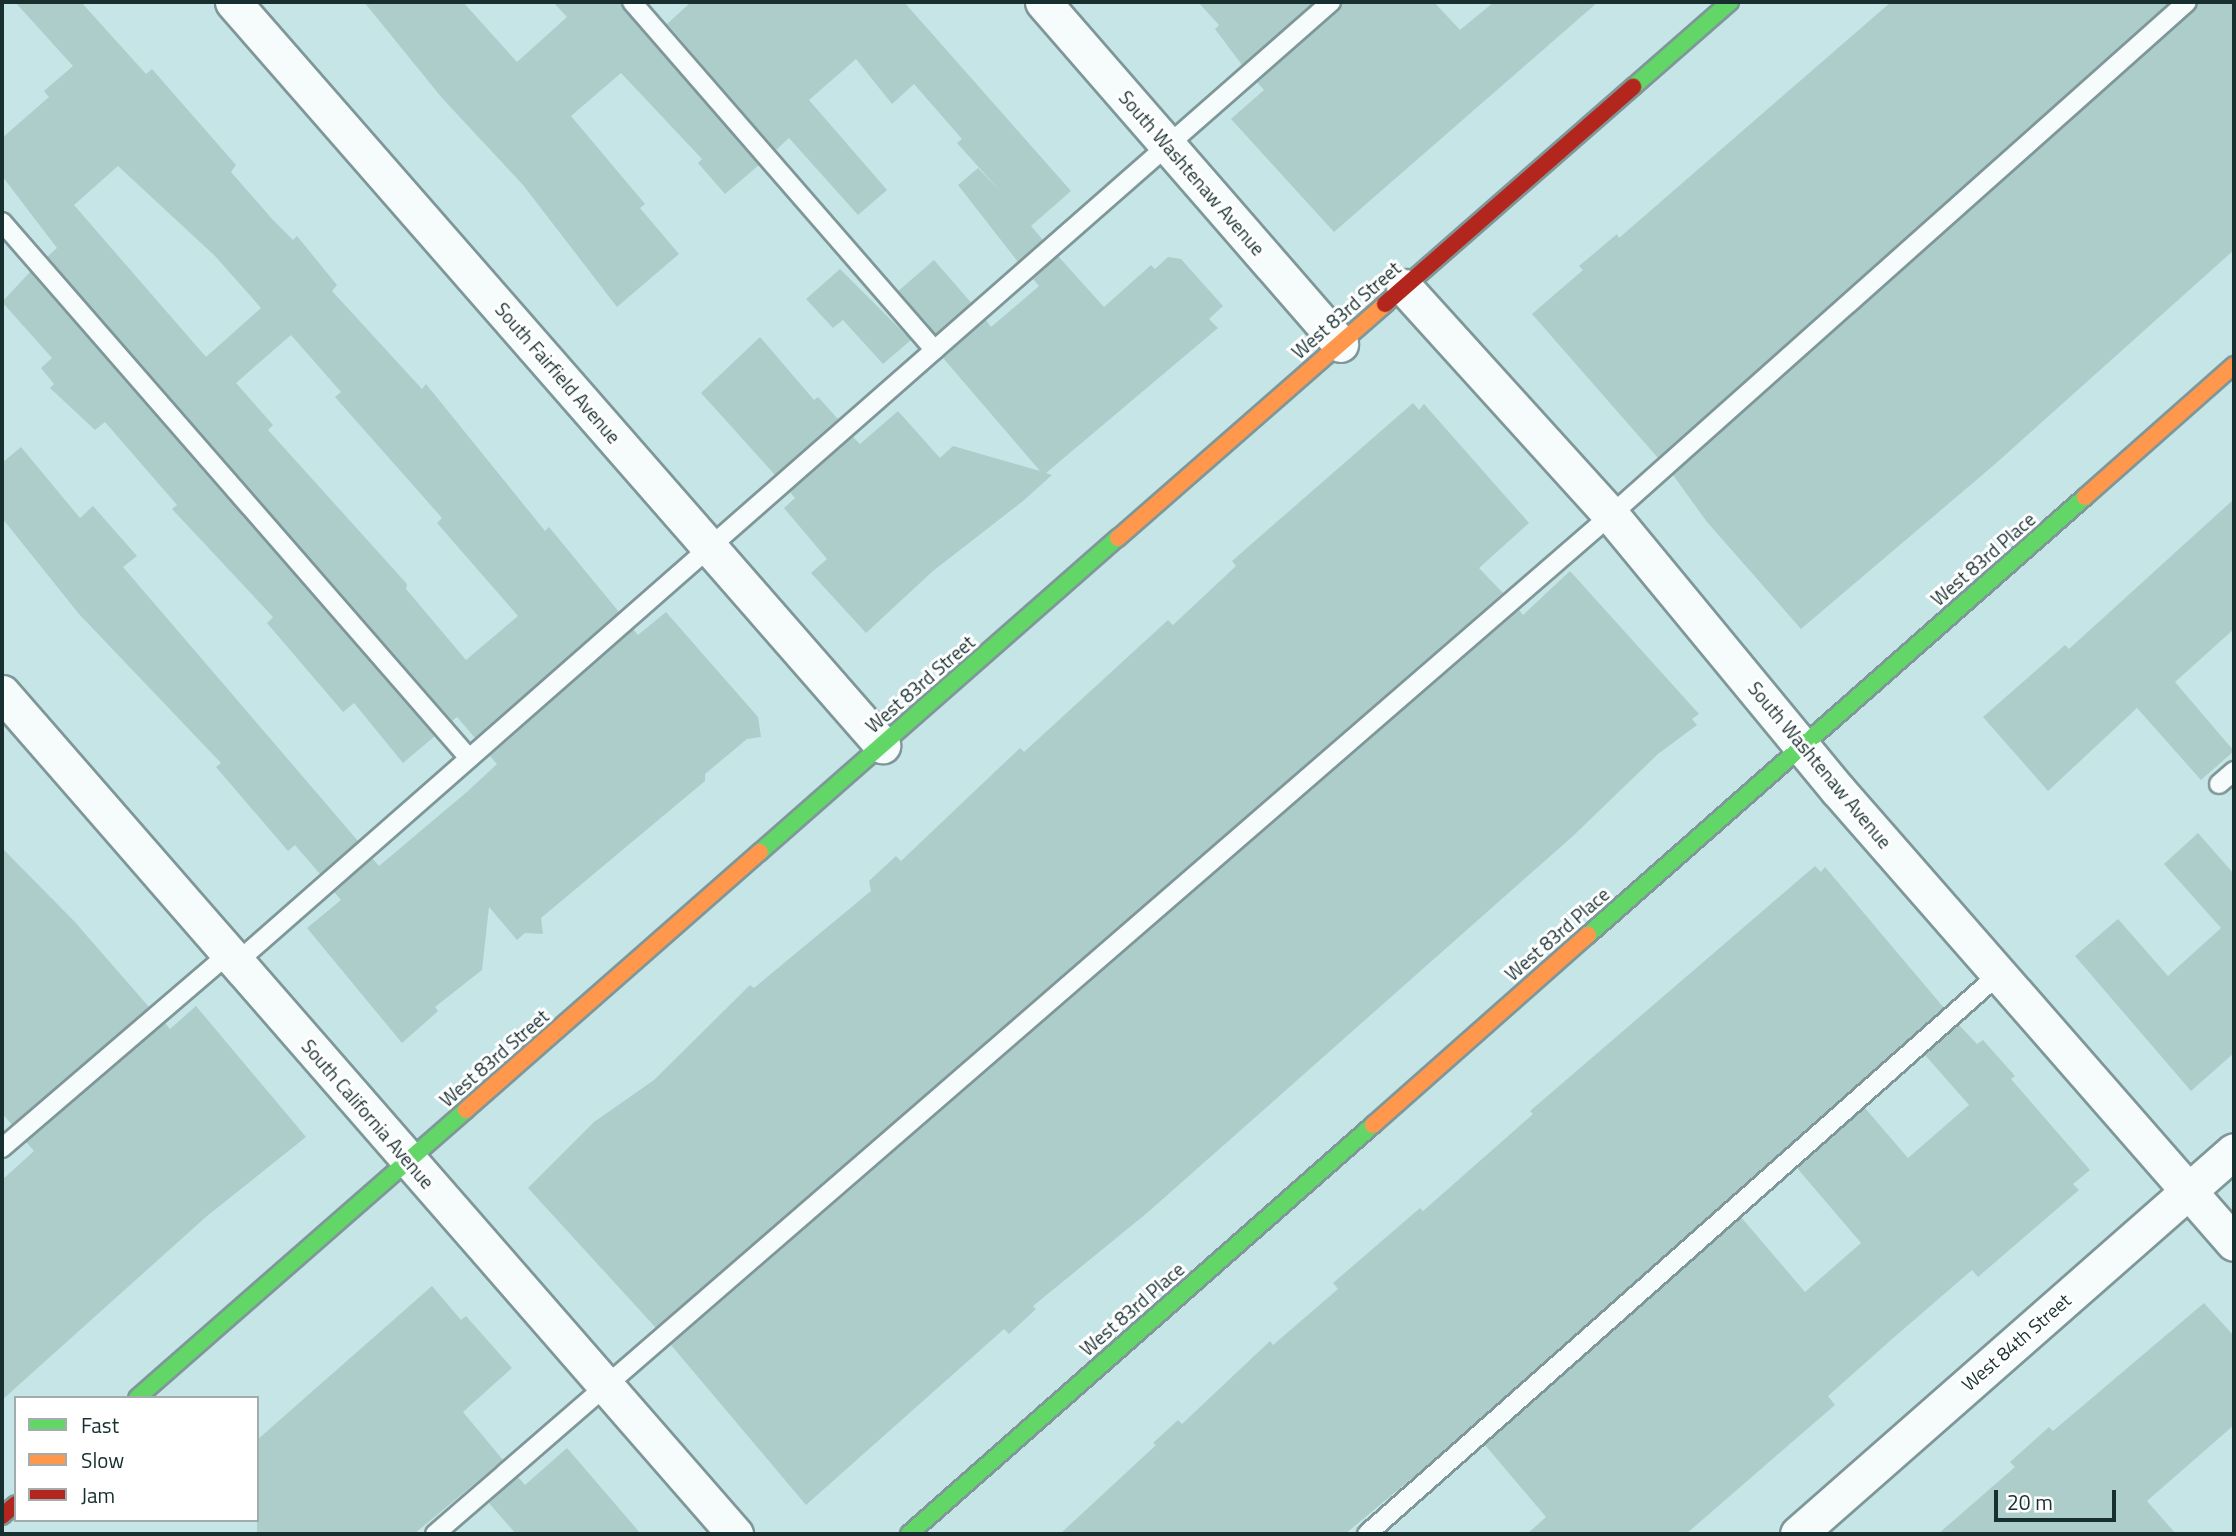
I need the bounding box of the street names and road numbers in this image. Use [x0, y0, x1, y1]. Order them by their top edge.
street label: South Washtenaw Avenue [1114, 86, 1270, 260]
street label: West 83rd Street [1287, 257, 1405, 363]
street label: South Fairfield Avenue [491, 298, 625, 448]
street label: West 83rd Place [1926, 508, 2040, 610]
street label: West 83rd Street [861, 631, 979, 737]
street label: South Washtenaw Avenue [1744, 677, 1896, 853]
street label: West 83rd Place [1500, 883, 1614, 985]
street label: West 83rd Street [435, 1005, 553, 1111]
street label: South California Avenue [297, 1035, 439, 1193]
street label: West 83rd Place [1075, 1258, 1189, 1360]
street label: West 84th Street [1957, 1288, 2075, 1396]

